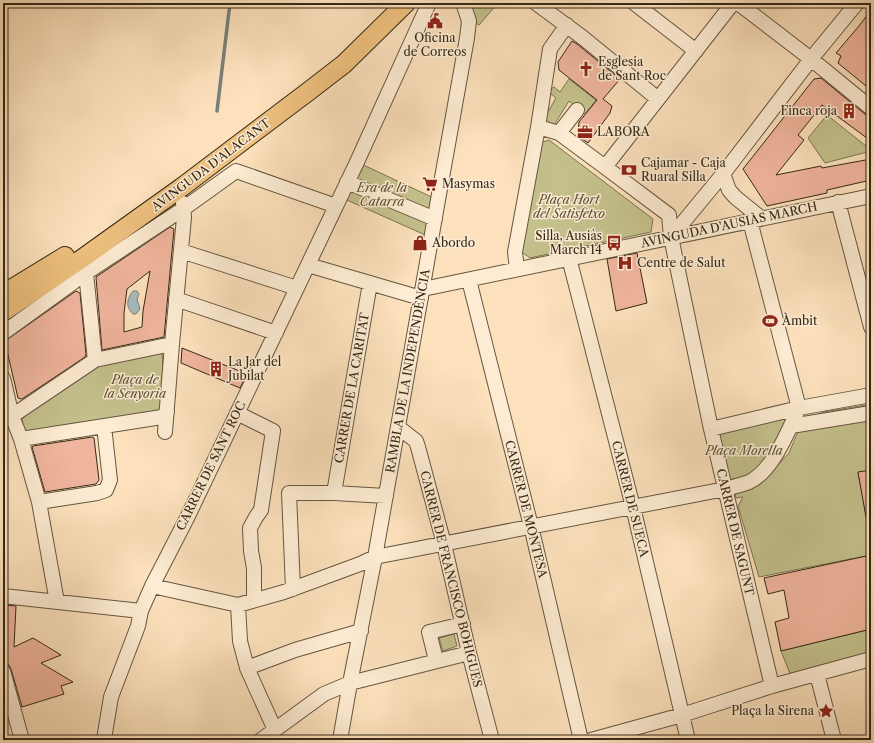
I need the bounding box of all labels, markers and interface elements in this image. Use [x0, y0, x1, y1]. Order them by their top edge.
public building icon: Oficina de Correos [426, 12, 444, 30]
place label: Oficina de Correos [403, 30, 467, 59]
place label: Esglesia de Sant Roc [598, 54, 666, 83]
church icon: Esglesia de Sant Roc [577, 60, 595, 78]
building icon: Finca roja [840, 102, 858, 120]
place label: Finca roja [780, 103, 838, 118]
street label: AVINGUDA D'ALACANT [148, 115, 273, 215]
office icon: LABORA [576, 123, 594, 141]
place label: LABORA [597, 124, 651, 139]
place label: Cajamar - Caja Ruaral Silla [641, 155, 727, 184]
bank icon: Cajamar - Caja Ruaral Silla [620, 161, 638, 179]
supermarket icon: Masymas [421, 175, 439, 193]
place label: Masymas [442, 176, 495, 191]
park label: Era de la Catarra [356, 180, 407, 209]
park label: Plaça Hort del Satisfetxo [533, 192, 605, 221]
street label: AVINGUDA D'AUSIÀS MARCH [638, 197, 819, 251]
place label: Silla, Ausiàs March 14 [535, 228, 602, 257]
shop icon: Abordo [411, 234, 429, 252]
bus stop icon: Silla, Ausiàs March 14 [605, 234, 623, 252]
place label: Abordo [431, 235, 475, 250]
hospital icon: Centre de Salut [616, 254, 634, 272]
place label: Centre de Salut [637, 255, 726, 270]
street label: RAMBLA DE LA INDEPENDÈNCIA [381, 266, 433, 474]
street label: CARRER DE LA CARITAT [331, 312, 372, 464]
sports icon: Àmbit [761, 312, 779, 330]
place label: Àmbit [781, 312, 818, 328]
place label: La Jar del Jubilat [226, 354, 282, 383]
building icon: La Jar del Jubilat [207, 360, 225, 378]
park label: Plaça de la Senyoria [104, 372, 166, 401]
street label: CARRER DE SANT ROC [173, 399, 248, 533]
street label: CARRER DE MONTESA [502, 438, 551, 580]
street label: CARRER DE SUECA [609, 439, 652, 560]
park label: Plaça Morella [704, 443, 783, 458]
street label: CARRER DE SAGUNT [714, 467, 757, 597]
street label: CARRER DE FRANCISCO BOHIGUES [417, 469, 486, 689]
place icon: Plaça la Sirena [817, 702, 835, 720]
place label: Plaça la Sirena [731, 703, 815, 718]

